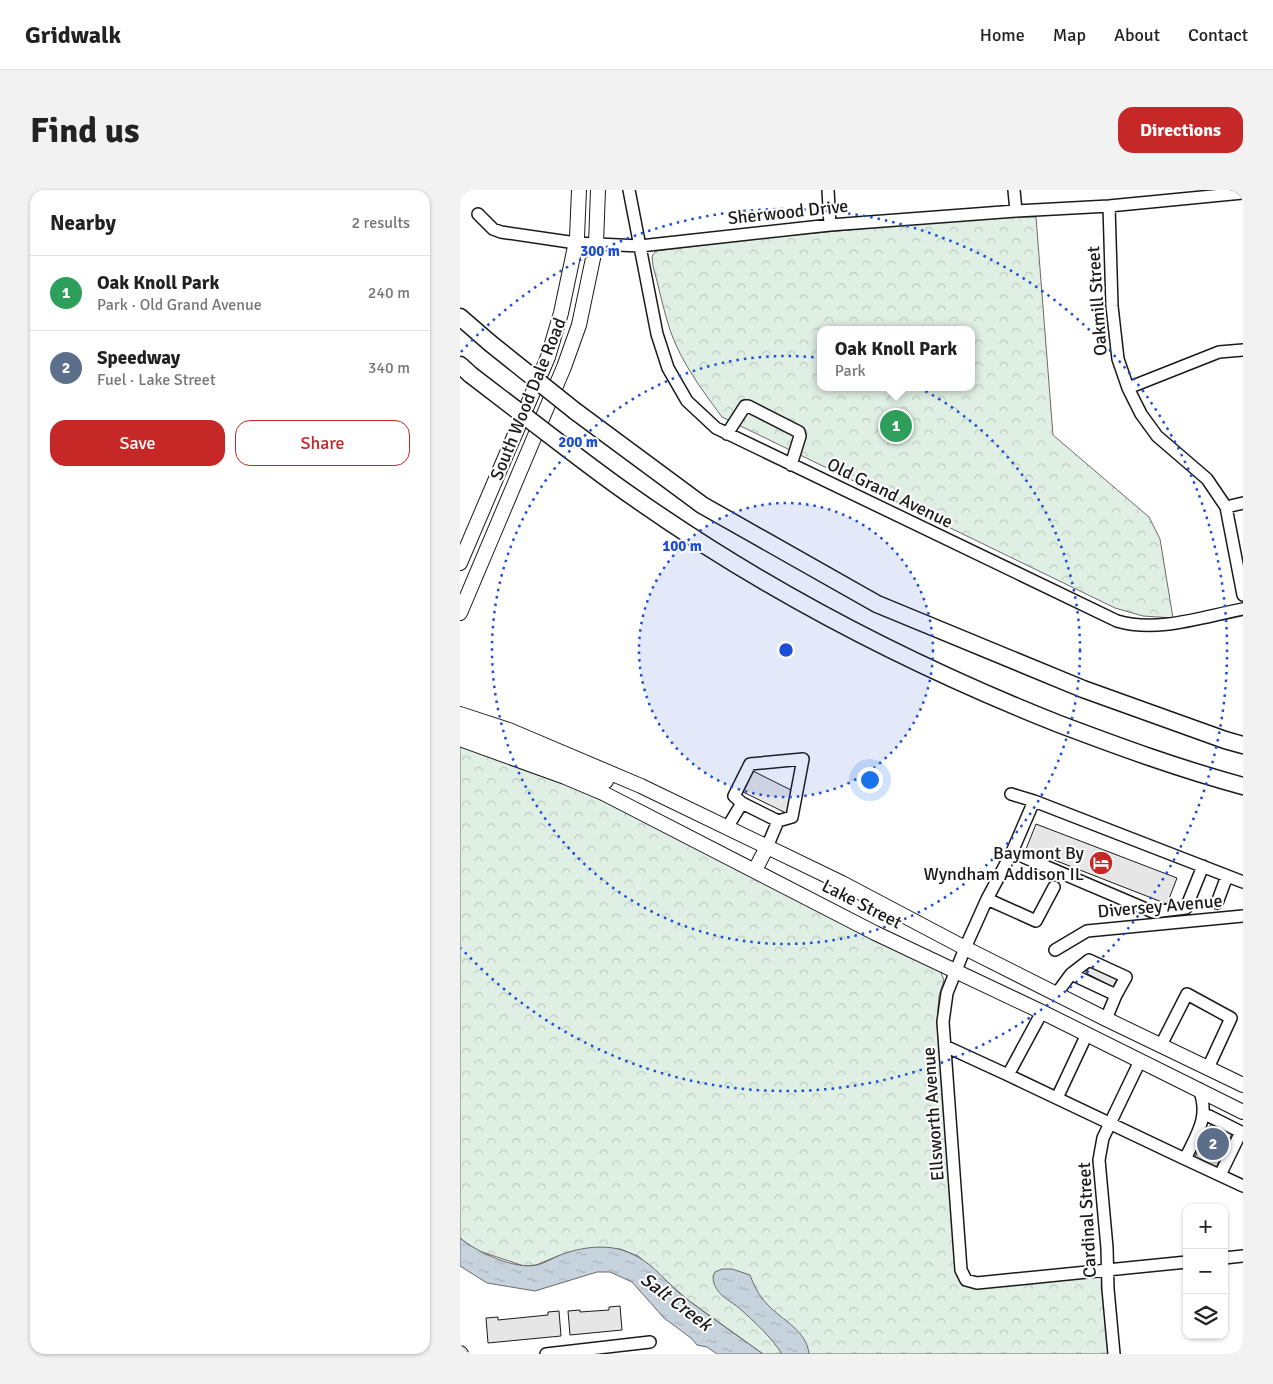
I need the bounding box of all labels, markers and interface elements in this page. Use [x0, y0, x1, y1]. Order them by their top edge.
text: Gridwalk [25, 20, 121, 50]
text: Home [980, 24, 1025, 46]
text: Map [1053, 24, 1086, 46]
text: About [1114, 24, 1160, 46]
text: Contact [1188, 24, 1248, 46]
button: Directions [1118, 107, 1243, 153]
text: Find us [30, 109, 140, 152]
street label: Sherwood Drive [727, 195, 849, 229]
text: Nearby [50, 210, 116, 236]
text: 2 results [351, 213, 410, 233]
text: 300 m [580, 242, 620, 260]
street label: Oakmill Street [1082, 245, 1112, 357]
text: Oak Knoll Park [97, 271, 219, 295]
text: 1 [62, 283, 70, 303]
text: 240 m [368, 283, 410, 303]
text: Park · Old Grand Avenue [97, 295, 262, 315]
street label: South Wood Dale Road [485, 315, 571, 483]
popup [817, 326, 975, 391]
text: Oak Knoll Park [835, 337, 957, 361]
text: Speedway [97, 346, 180, 370]
text: 2 [62, 358, 70, 378]
text: 340 m [368, 358, 410, 378]
text: Park [835, 361, 866, 381]
text: Fuel · Lake Street [97, 370, 215, 390]
pin: 1 [880, 407, 912, 445]
button: Save [50, 420, 225, 466]
button: Share [235, 420, 410, 466]
text: 200 m [558, 433, 598, 451]
street label: Old Grand Avenue [823, 453, 957, 533]
text: 100 m [662, 537, 702, 555]
centre of rings [777, 641, 795, 659]
your location [857, 767, 883, 793]
place label: Baymont By Wyndham Addison IL [923, 842, 1085, 885]
hotel icon: Baymont By Wyndham Addison IL [1088, 850, 1114, 876]
street label: Lake Street [818, 874, 906, 934]
street label: Diversey Avenue [1097, 890, 1223, 922]
street label: Ellsworth Avenue [917, 1046, 949, 1182]
pin: 2 [1197, 1125, 1229, 1163]
street label: Cardinal Street [1073, 1162, 1101, 1278]
map controls [1183, 1204, 1228, 1339]
button: + [1183, 1204, 1228, 1249]
button: − [1183, 1249, 1228, 1294]
water label: Salt Creek [636, 1267, 718, 1337]
button: layers [1183, 1294, 1228, 1339]

